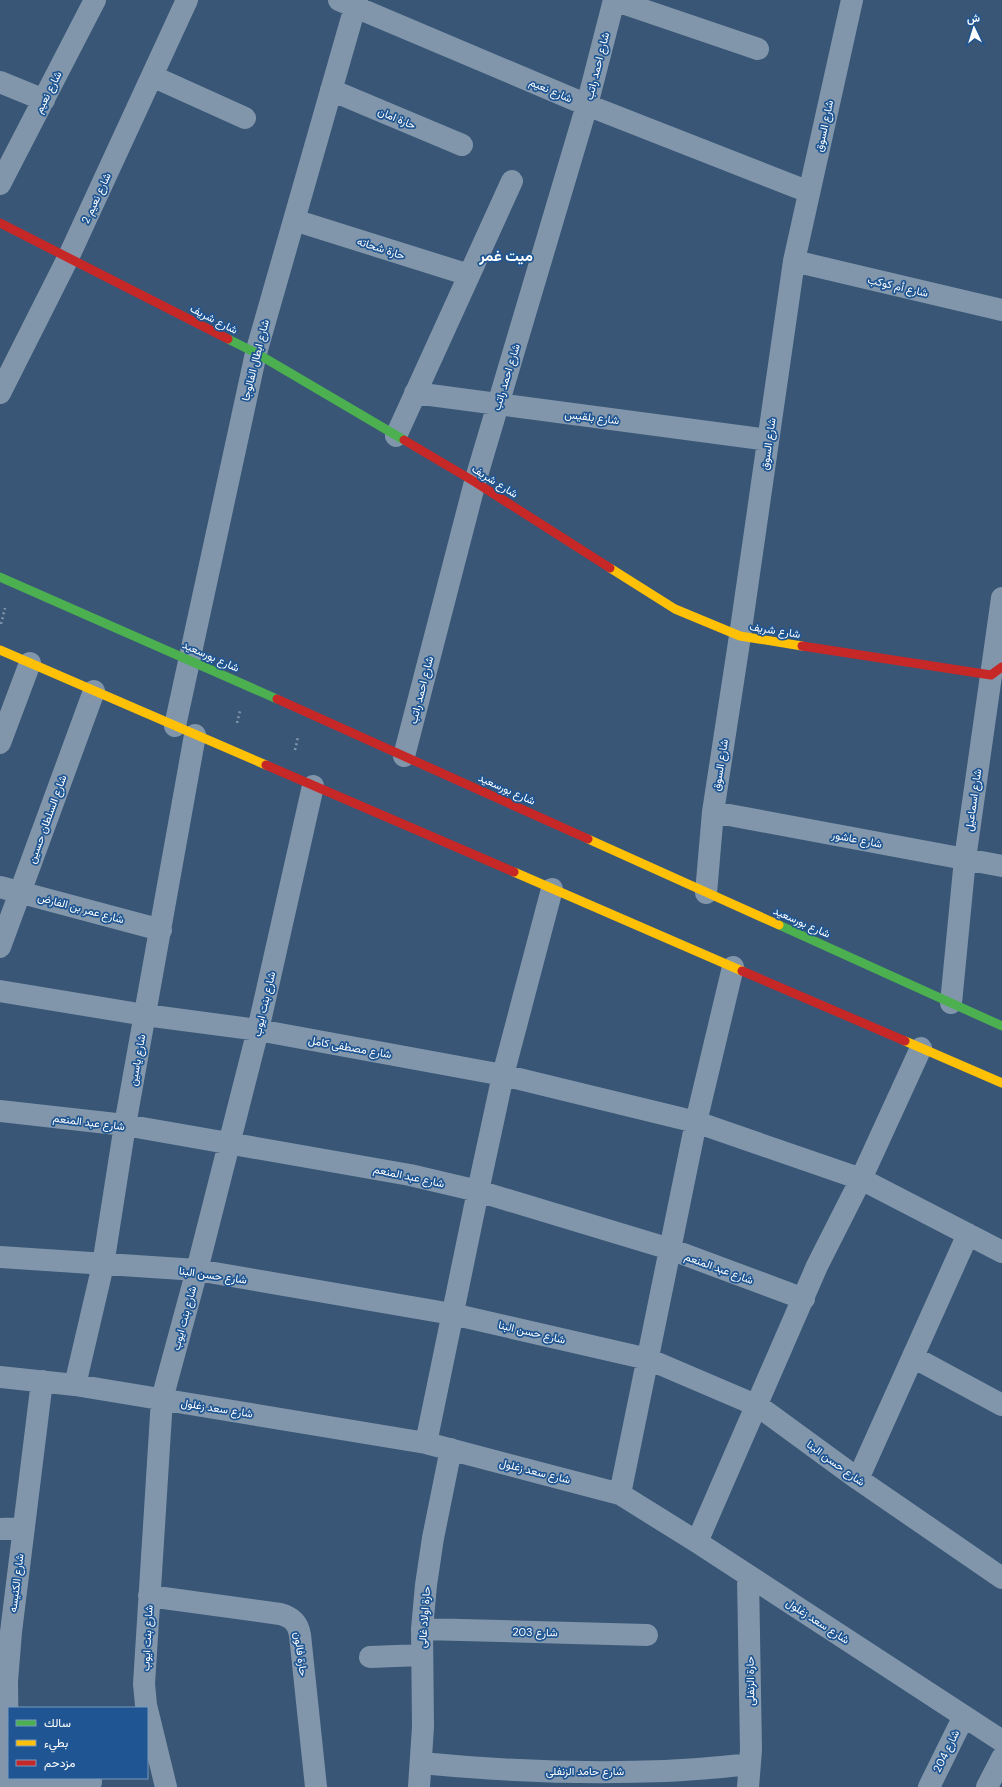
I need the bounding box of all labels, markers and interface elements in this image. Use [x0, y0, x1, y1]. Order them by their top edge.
north arrow [954, 8, 994, 48]
text: ش [966, 11, 980, 25]
street label: شارع احمد راتب [582, 30, 613, 102]
street label: شارع نعيم [31, 68, 66, 116]
street label: شارع نعيم [527, 75, 575, 106]
street label: شارع السوق [812, 99, 837, 153]
street label: حارة امان [376, 104, 418, 132]
street label: شارع نعيم 2 [78, 170, 115, 226]
street label: حارة شحاته [355, 234, 407, 262]
district label: ميت غمر [478, 246, 533, 266]
street label: شارع أم كوكب [866, 272, 930, 301]
street label: شارع شريف [187, 301, 240, 338]
street label: شارع ابطال الفالوجا [238, 317, 273, 402]
street label: شارع احمد راتب [489, 342, 524, 412]
street label: شارع بلقيس [564, 407, 620, 428]
street label: شارع السوق [757, 417, 780, 471]
street label: شارع شريف [469, 461, 521, 502]
street label: شارع شريف [748, 619, 802, 642]
street label: شارع بورسعيد [180, 637, 242, 676]
street label: شارع احمد راتب [406, 654, 437, 726]
street label: شارع السوق [709, 738, 732, 792]
street label: شارع اسماعيل [962, 768, 985, 832]
street label: شارع بورسعيد [476, 770, 538, 809]
street label: شارع السلطان حسين [24, 773, 71, 866]
street label: شارع عاشور [829, 827, 884, 852]
street label: شارع عمر بن الفارض [36, 890, 126, 927]
street label: شارع بورسعيد [771, 903, 833, 942]
street label: شارع بنت ايوب [250, 970, 279, 1038]
street label: شارع ياسين [126, 1033, 149, 1087]
street label: شارع مصطفى كامل [307, 1033, 393, 1062]
street label: شارع عبد المنعم [52, 1111, 126, 1134]
street label: شارع عبد المنعم [372, 1162, 446, 1191]
street label: شارع عبد المنعم [682, 1249, 756, 1288]
street label: شارع حسن البنا [178, 1263, 248, 1288]
street label: شارع بنت ايوب [169, 1284, 200, 1352]
street label: شارع حسن البنا [497, 1317, 567, 1348]
street label: شارع سعد زغلول [180, 1395, 254, 1422]
street label: شارع حسن البنا [804, 1437, 868, 1490]
street label: شارع سعد زغلول [498, 1455, 572, 1488]
street label: شارع الكنيسه [5, 1553, 28, 1613]
street label: حارة اولاد غالى [415, 1586, 433, 1648]
street label: شارع سعد زغلول [783, 1595, 853, 1648]
street label: شارع بنت ايوب [138, 1604, 157, 1671]
street label: شارع 203 [512, 1625, 558, 1640]
street label: حارة فالون [291, 1631, 311, 1677]
street label: حارة الزنفلى [743, 1656, 757, 1706]
legend [8, 1707, 148, 1779]
text: سالك [44, 1715, 71, 1731]
street label: شارع 204 [930, 1727, 963, 1775]
text: بطيء [44, 1735, 68, 1753]
text: مزدحم [44, 1755, 75, 1771]
street label: شارع حامد الزنفلى [546, 1764, 625, 1779]

